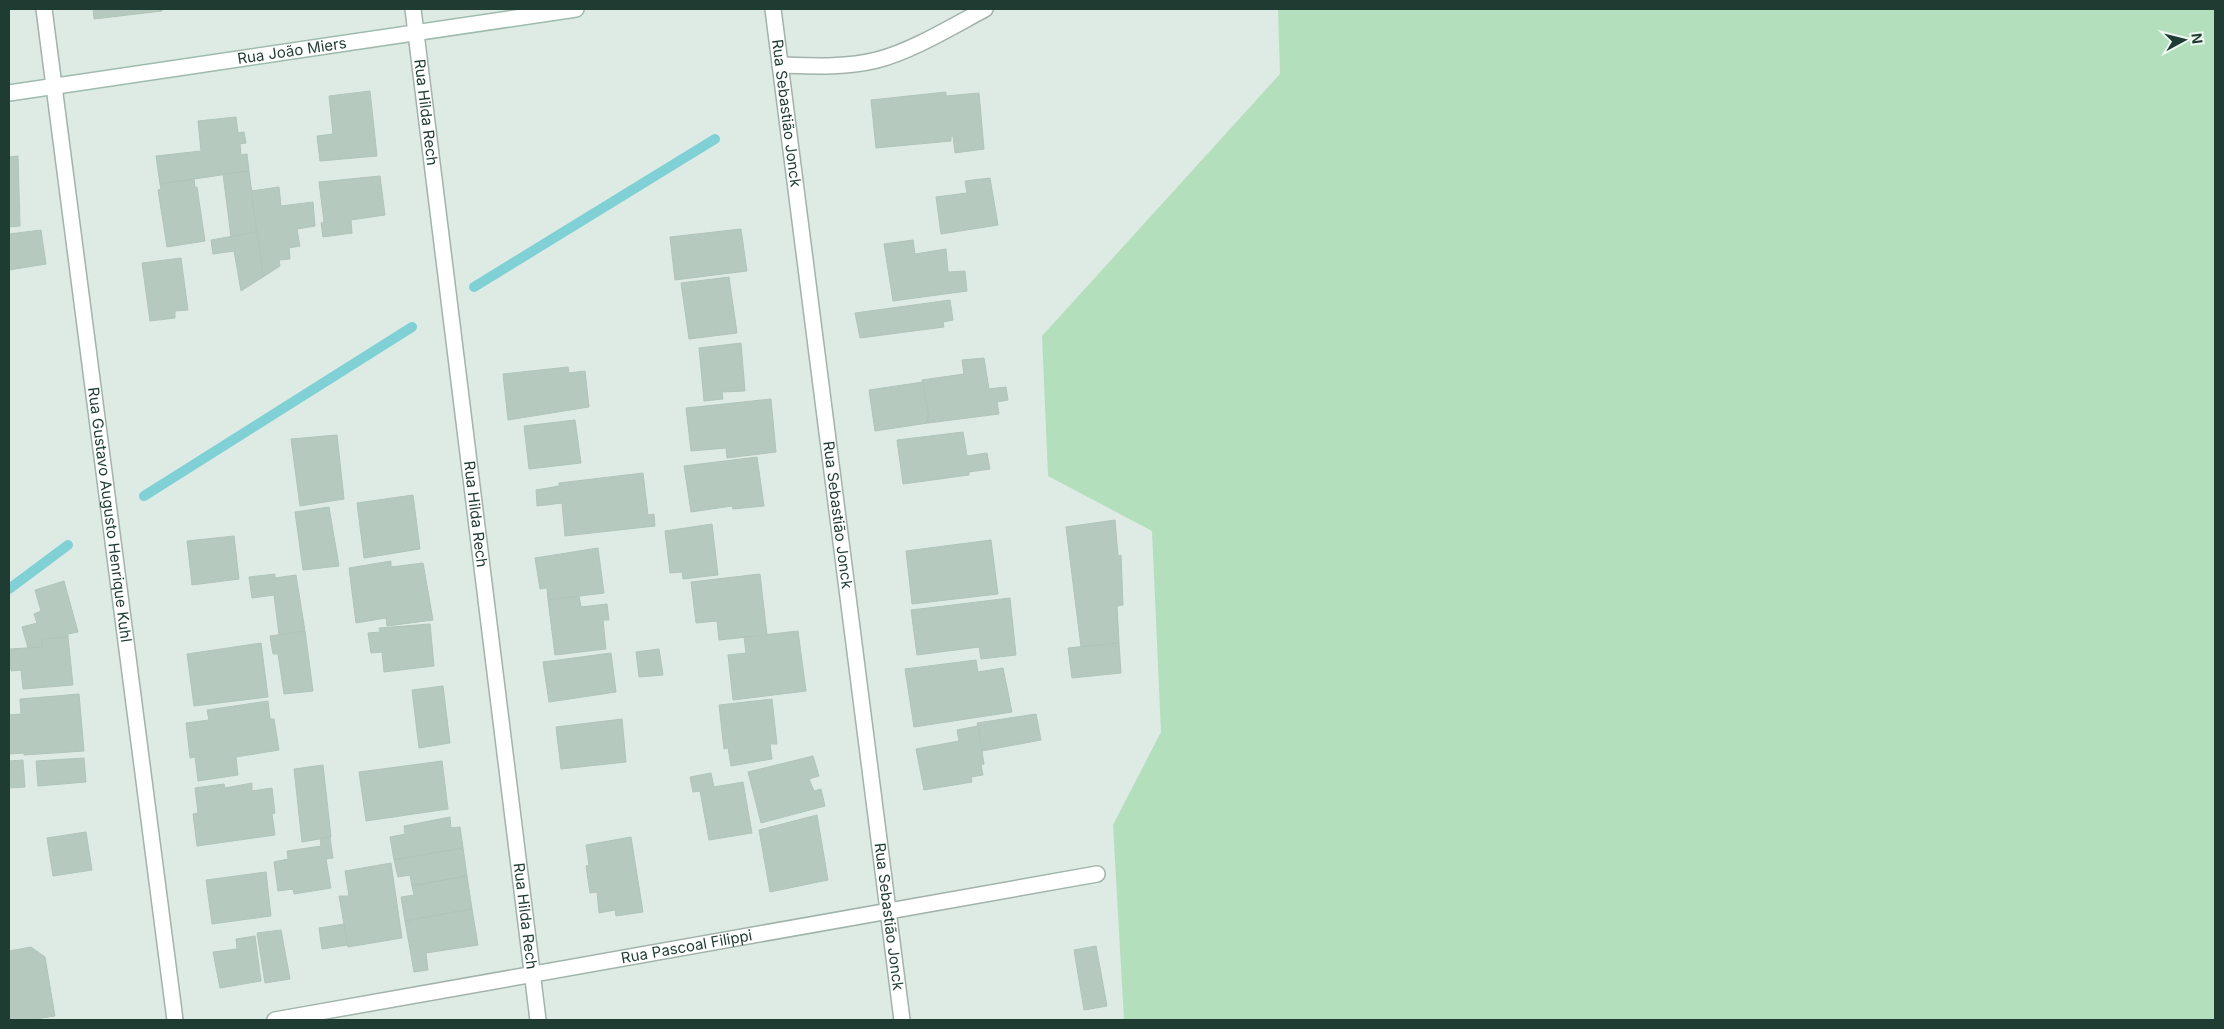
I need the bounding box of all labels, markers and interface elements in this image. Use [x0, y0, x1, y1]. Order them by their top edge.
north arrow [2159, 15, 2209, 65]
text: N [2188, 32, 2206, 45]
street label: Rua João Miers [236, 33, 348, 68]
street label: Rua Sebastião Jonck [768, 38, 806, 189]
street label: Rua Hilda Rech [410, 58, 442, 166]
street label: Rua Gustavo Augusto Henrique Kuhl [84, 386, 136, 643]
street label: Rua Sebastião Jonck [819, 440, 857, 591]
street label: Rua Hilda Rech [460, 460, 492, 568]
street label: Rua Sebastião Jonck [870, 842, 908, 992]
street label: Rua Hilda Rech [510, 862, 542, 970]
street label: Rua Pascoal Filippi [619, 925, 754, 967]

